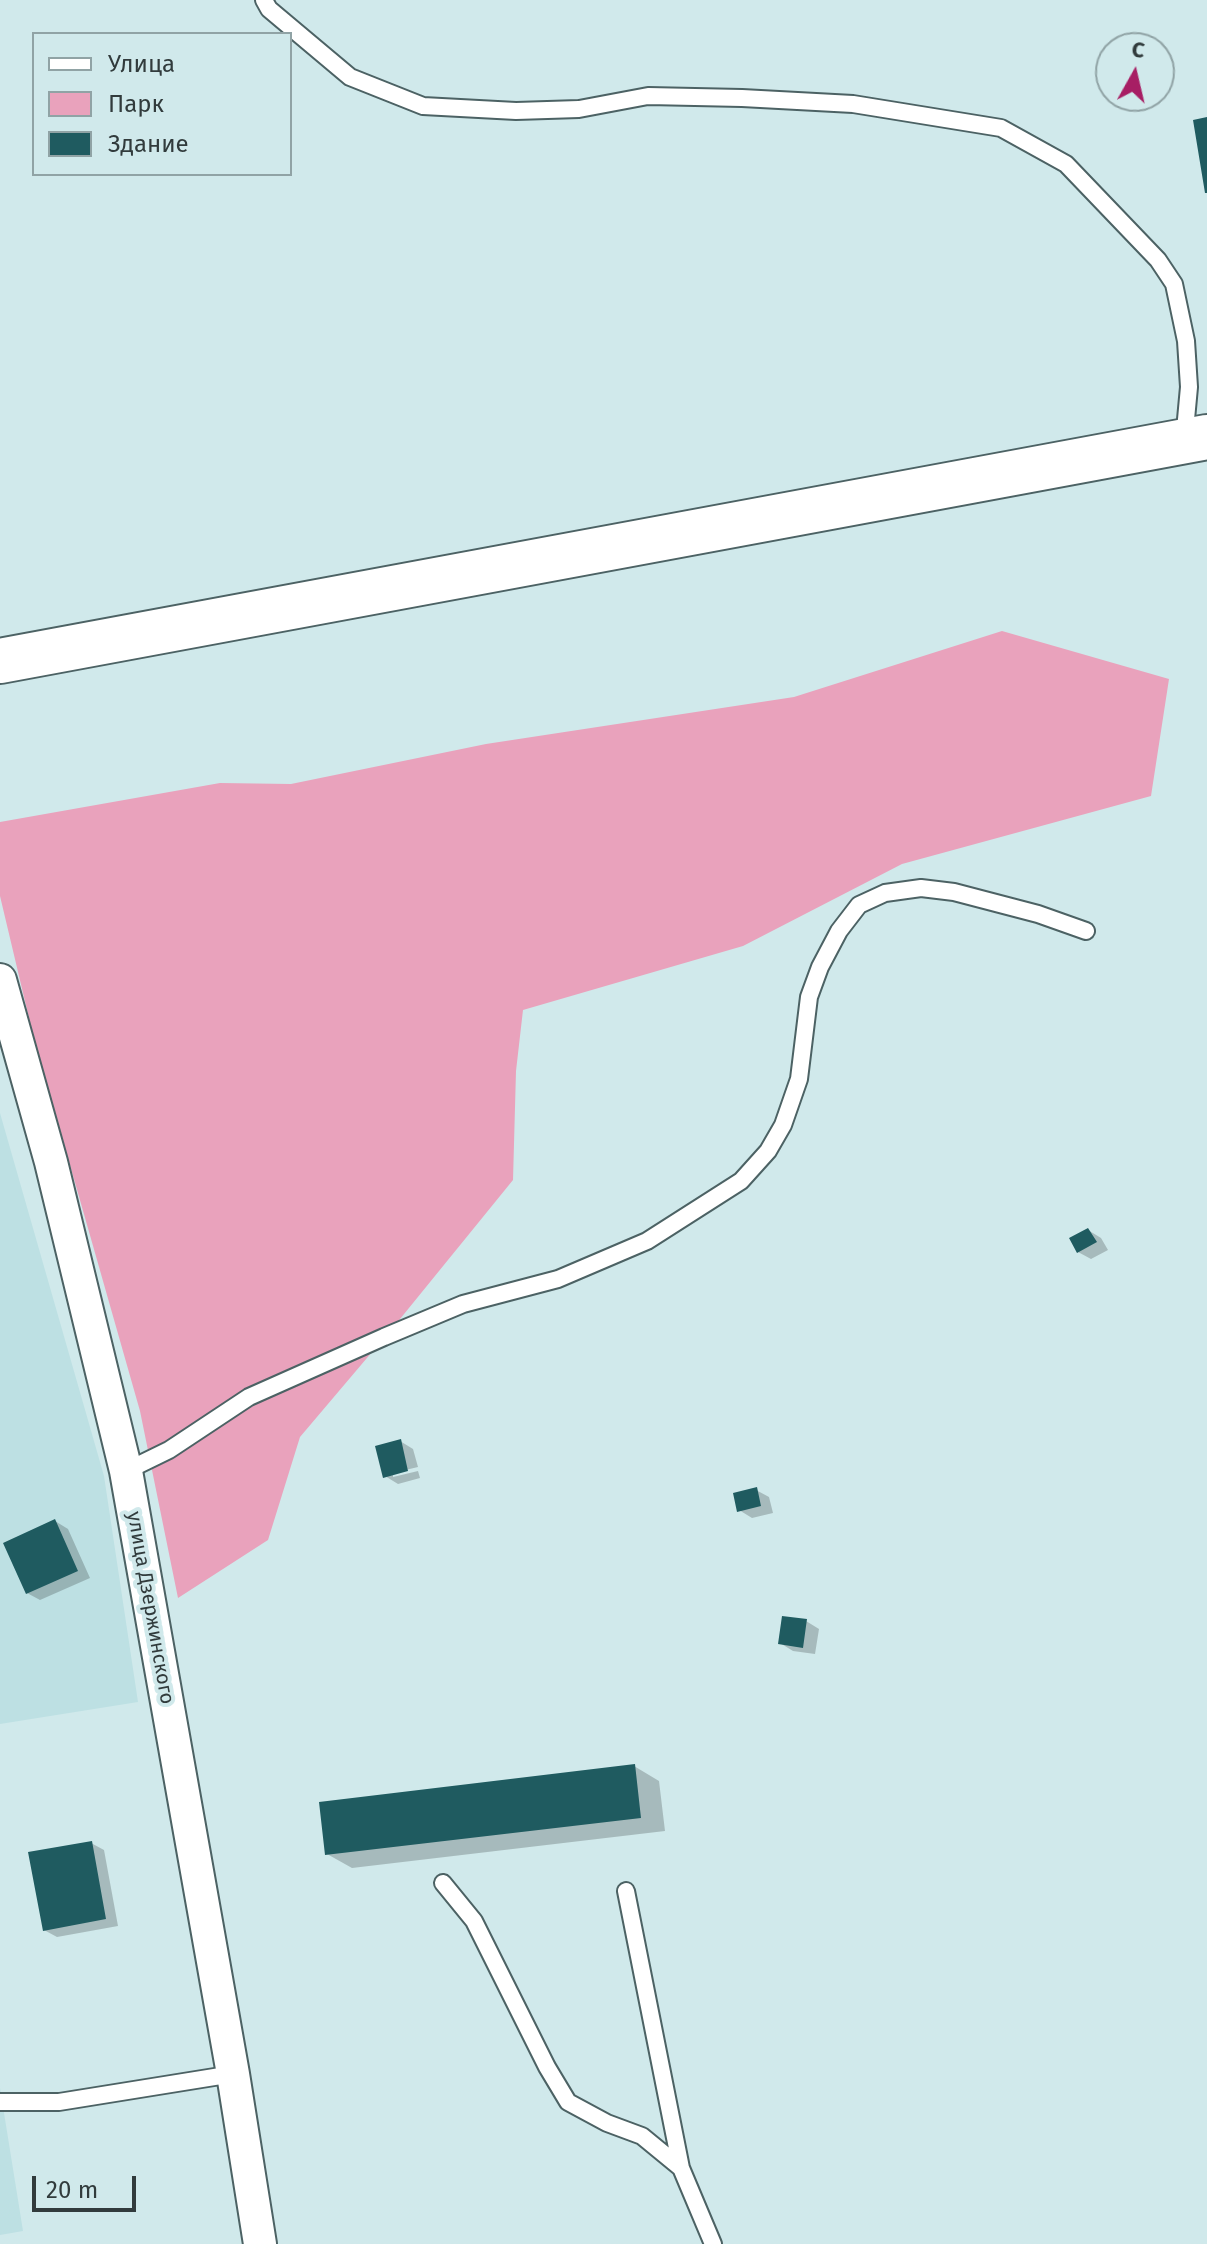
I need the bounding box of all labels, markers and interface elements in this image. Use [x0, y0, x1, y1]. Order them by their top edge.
legend [32, 32, 292, 176]
north arrow [1095, 32, 1175, 112]
text: С [1130, 35, 1146, 64]
text: Улица [108, 50, 175, 78]
text: Парк [108, 90, 164, 118]
text: Здание [108, 130, 189, 158]
street label: улица Дзержинского [121, 1510, 179, 1706]
scale bar [36, 2160, 140, 2210]
text: 20 m [46, 2176, 98, 2204]

